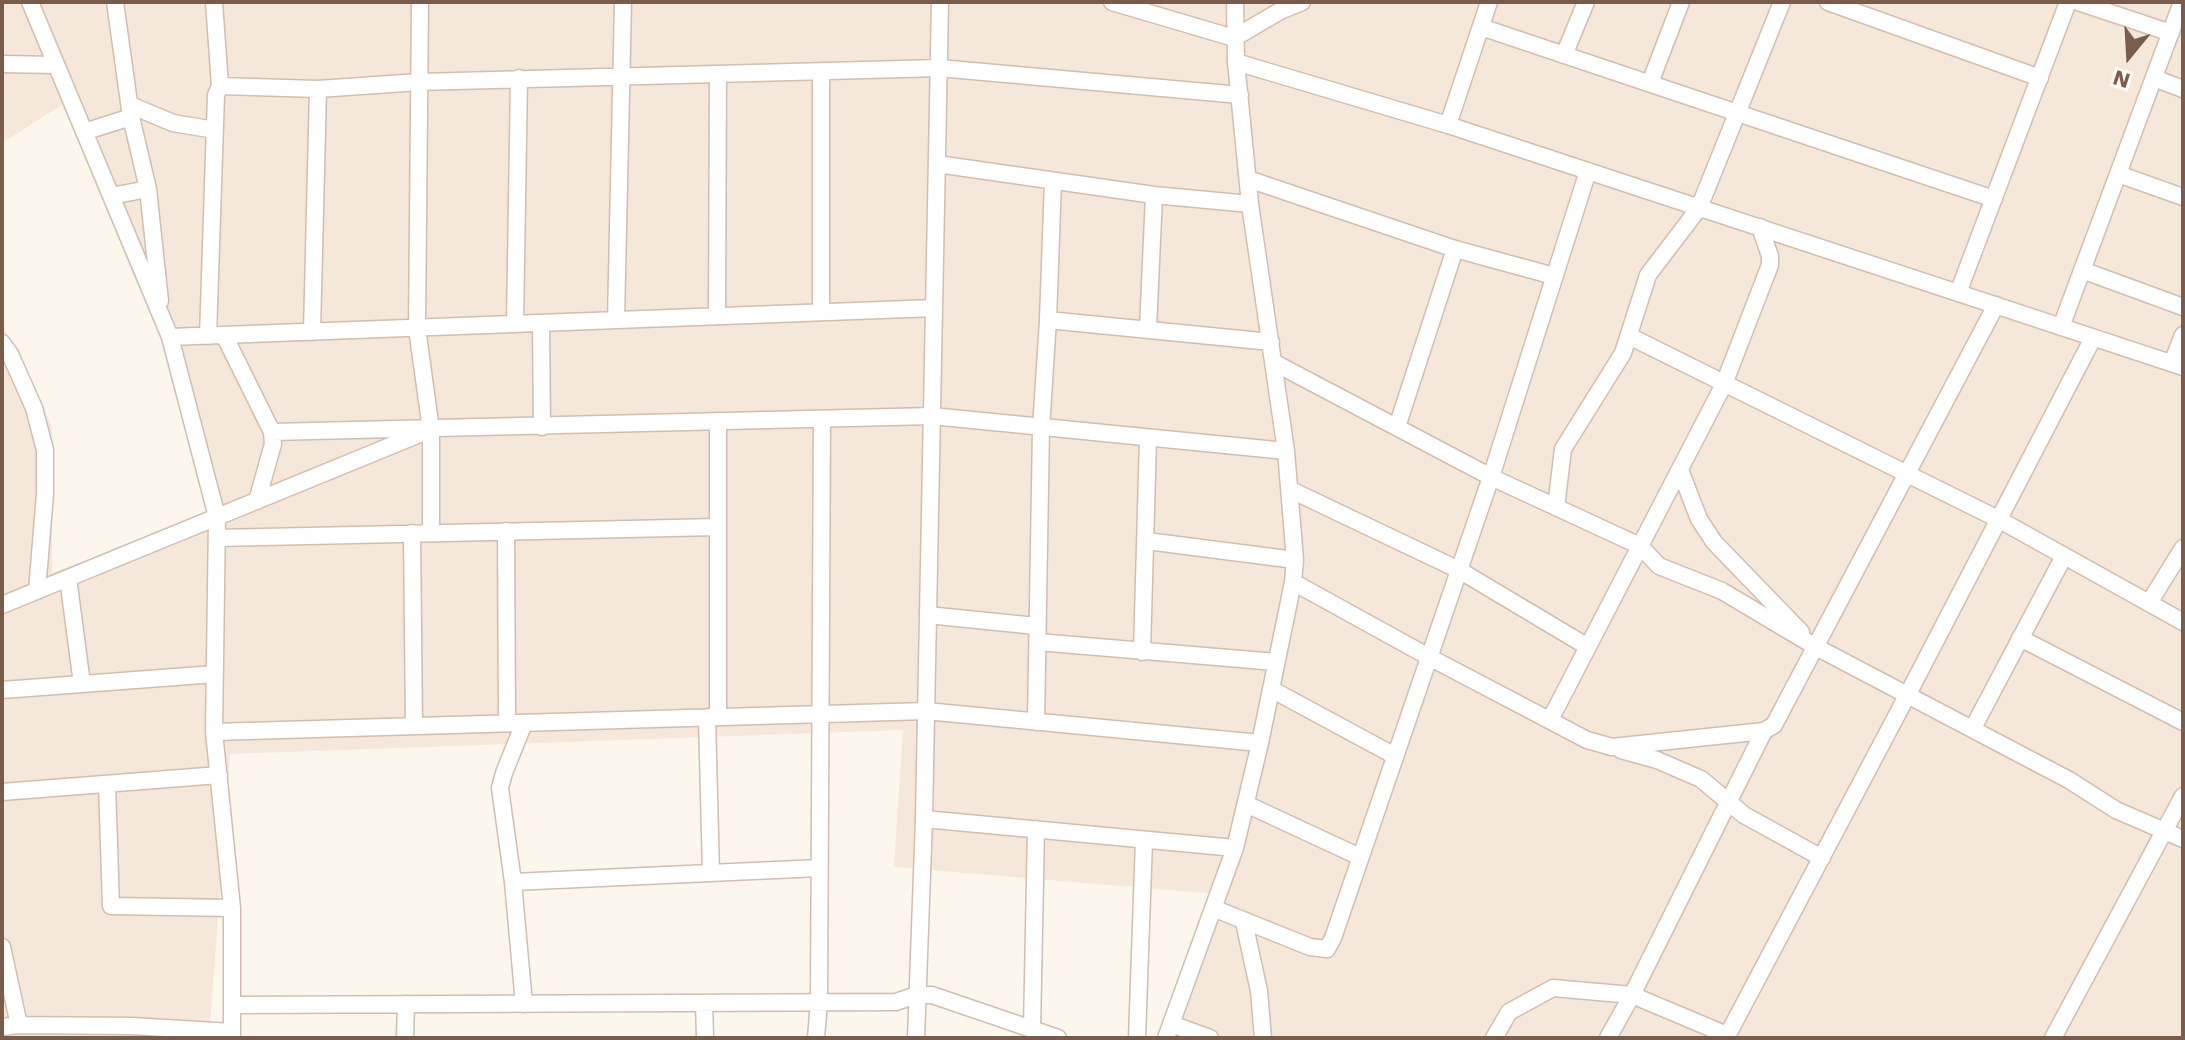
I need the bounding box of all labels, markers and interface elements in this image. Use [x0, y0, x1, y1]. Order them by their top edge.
north arrow [2089, 16, 2169, 96]
text: N [2110, 65, 2133, 94]

